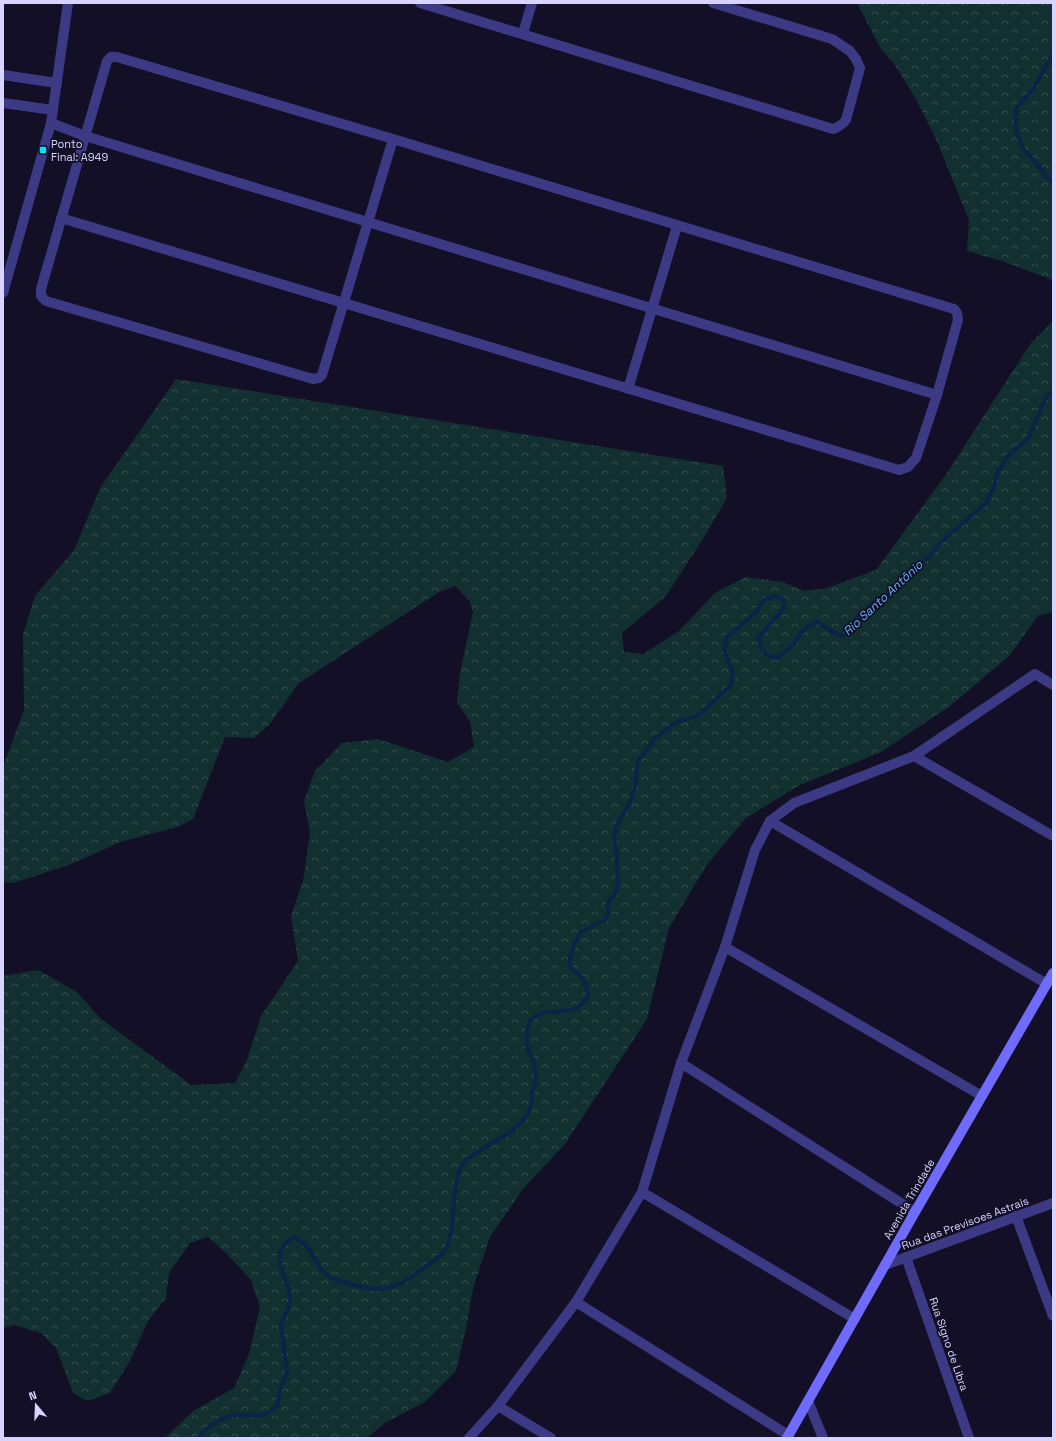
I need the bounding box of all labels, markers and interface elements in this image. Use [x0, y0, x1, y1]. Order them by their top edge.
place label: Ponto Final: A949 [51, 137, 108, 164]
marker: Ponto Final: A949 [38, 145, 48, 155]
water label: Rio Santo Antônio [840, 557, 927, 639]
street label: Avenida Trindade [880, 1156, 938, 1242]
street label: Rua das Previsoes Astrais [899, 1193, 1031, 1253]
street label: Rua Signo de Libra [926, 1295, 972, 1393]
north arrow [16, 1385, 56, 1425]
text: N [27, 1388, 39, 1403]

